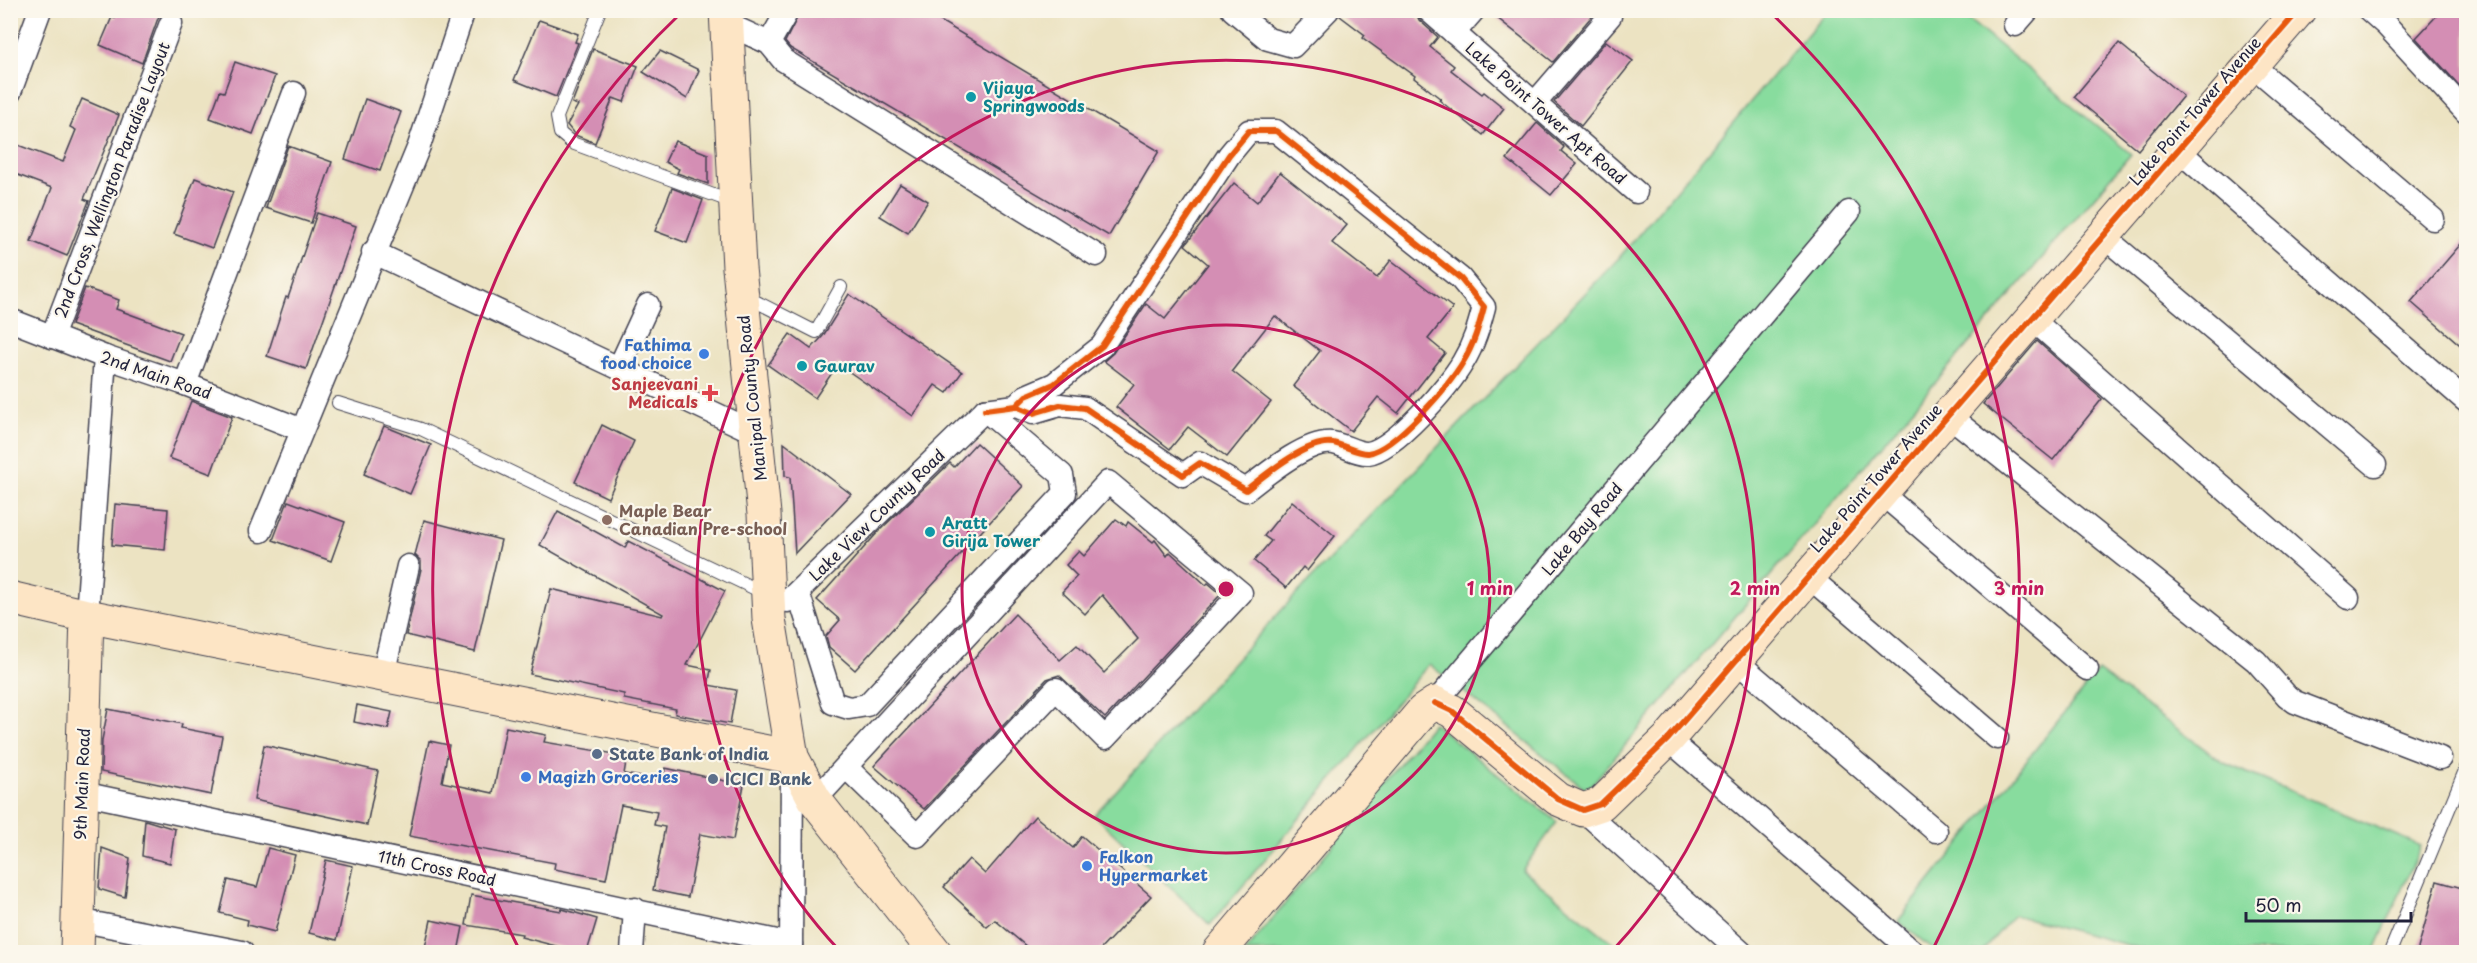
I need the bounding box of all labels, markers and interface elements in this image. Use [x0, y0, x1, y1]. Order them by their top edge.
street label: Lake Point Tower Avenue [2123, 30, 2266, 190]
street label: Lake Point Tower Apt Road [1461, 35, 1633, 189]
street label: 2nd Cross, Wellington Paradise Layout [47, 38, 175, 321]
place label: Vijaya Springwoods [983, 75, 1085, 117]
marker: Vijaya Springwoods [964, 90, 978, 104]
street label: Manipal County Road [730, 314, 772, 482]
place label: Fathima food choice [601, 332, 692, 374]
street label: 2nd Main Road [97, 344, 215, 404]
marker: Fathima food choice [697, 347, 711, 361]
place label: Gaurav [814, 353, 875, 377]
marker: Gaurav [795, 359, 809, 373]
place label: Sanjeevani Medicals [611, 371, 698, 413]
marker: Sanjeevani Medicals [703, 386, 717, 400]
street label: Lake Point Tower Avenue [1804, 397, 1947, 557]
street label: Lake View County Road [803, 443, 950, 586]
street label: Lake Bay Road [1535, 477, 1627, 580]
place label: Maple Bear Canadian Pre-school [619, 498, 787, 540]
place label: Aratt Girija Tower [942, 510, 1041, 552]
marker: Maple Bear Canadian Pre-school [600, 513, 614, 527]
marker: Aratt Girija Tower [923, 525, 937, 539]
text: 1 min [1467, 574, 1513, 601]
text: 2 min [1730, 574, 1780, 601]
text: 3 min [1994, 574, 2044, 601]
centre of rings [1216, 579, 1236, 599]
street label: 9th Main Road [67, 728, 95, 840]
place label: State Bank of India [609, 741, 769, 765]
marker: State Bank of India [590, 747, 604, 761]
place label: Magizh Groceries [538, 764, 679, 788]
place label: ICICI Bank [725, 766, 812, 790]
marker: Magizh Groceries [519, 770, 533, 784]
marker: ICICI Bank [706, 772, 720, 786]
street label: 11th Cross Road [376, 843, 498, 891]
place label: Falkon Hypermarket [1099, 844, 1208, 886]
marker: Falkon Hypermarket [1080, 859, 1094, 873]
scale bar [2246, 885, 2411, 923]
text: 50 m [2255, 891, 2302, 918]

